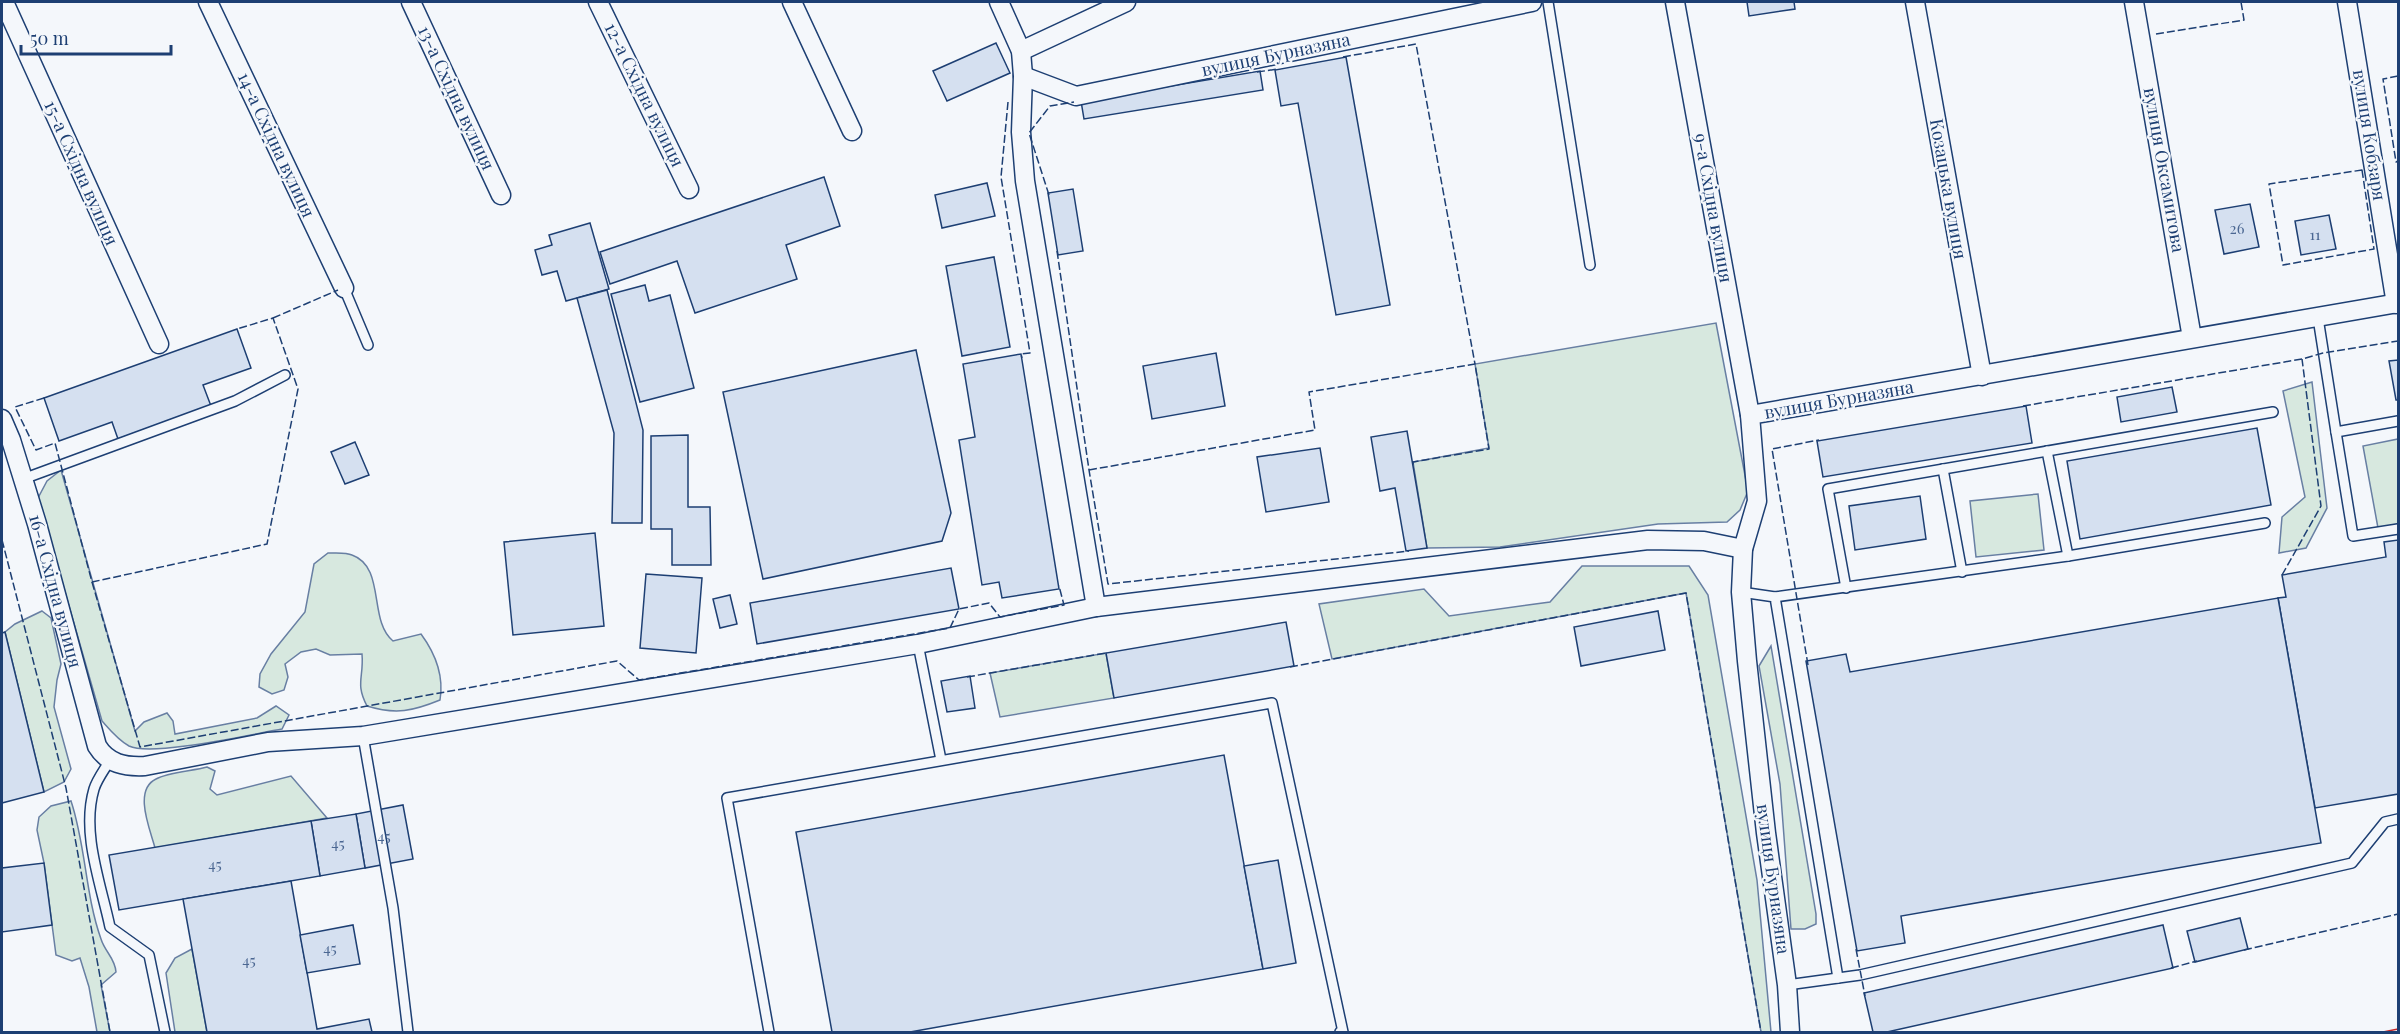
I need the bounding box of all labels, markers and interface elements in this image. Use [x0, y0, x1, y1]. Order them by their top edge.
scale bar [21, 18, 171, 56]
street label: 12-а Східна вулиця [600, 19, 690, 171]
street label: 13-а Східна вулиця [413, 21, 501, 174]
text: 50 m [30, 26, 69, 50]
street label: вулиця Бурназяна [1199, 27, 1352, 82]
street label: 14-а Східна вулиця [233, 68, 321, 221]
street label: вулиця Кобзаря [2348, 68, 2392, 202]
street label: вулиця Оксамитова [2139, 85, 2191, 254]
street label: 15-а Східна вулиця [39, 96, 125, 249]
street label: Козацька вулиця [1925, 117, 1973, 261]
street label: 9-а Східна вулиця [1689, 131, 1739, 285]
house number: 26 [2230, 218, 2245, 238]
house number: 11 [2309, 224, 2321, 244]
street label: вулиця Бурназяна [1762, 374, 1916, 424]
street label: 16-а Східна вулиця [24, 511, 88, 671]
street label: вулиця Бурназяна [1752, 802, 1796, 956]
house number: 45 [377, 826, 391, 846]
house number: 45 [331, 833, 345, 853]
house number: 45 [208, 854, 222, 874]
house number: 45 [323, 938, 337, 958]
house number: 45 [242, 950, 256, 970]

